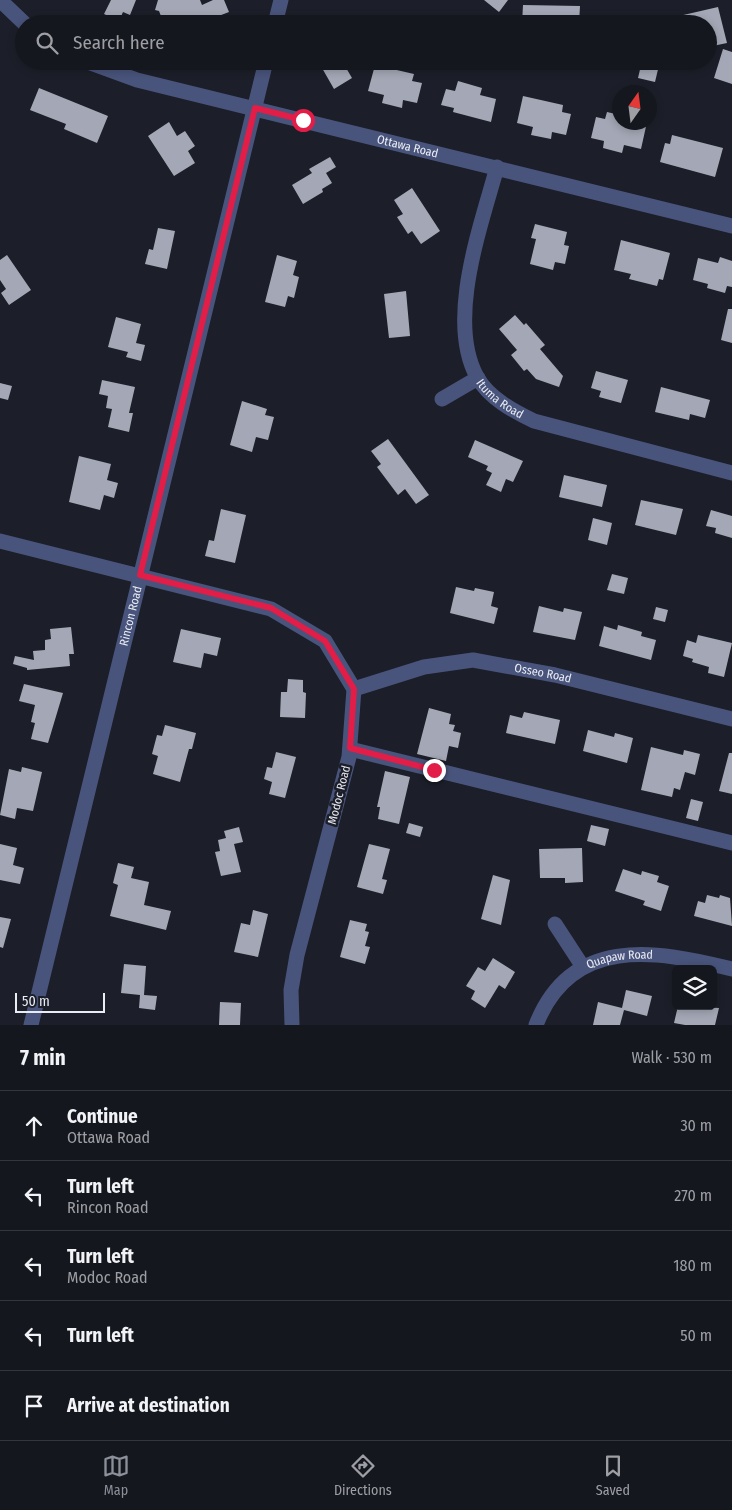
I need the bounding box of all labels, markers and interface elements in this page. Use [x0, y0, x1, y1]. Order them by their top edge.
search box [15, 15, 717, 70]
icon: search [33, 29, 61, 57]
text: Search here [73, 31, 165, 54]
north arrow [612, 85, 657, 130]
route start [292, 109, 315, 132]
street label: Ottawa Road [376, 132, 440, 161]
street label: Ituma Road [473, 376, 526, 422]
street label: Rincon Road [117, 585, 145, 647]
street label: Osseo Road [513, 661, 573, 686]
route end [423, 759, 446, 782]
street label: Modoc Road [325, 764, 353, 826]
street label: Quapaw Road [584, 948, 653, 972]
map controls [672, 965, 717, 1010]
button: layers [672, 965, 717, 1010]
scale bar [15, 990, 105, 1013]
text: 50 m [22, 993, 50, 1010]
text: 7 min [20, 1045, 66, 1071]
text: Walk · 530 m [631, 1048, 712, 1067]
text: Continue [67, 1105, 138, 1128]
icon: ahead [20, 1112, 48, 1140]
text: 30 m [680, 1116, 712, 1135]
text: Ottawa Road [67, 1128, 150, 1147]
text: Turn left [67, 1175, 134, 1198]
icon: left [20, 1182, 48, 1210]
text: 270 m [674, 1186, 712, 1205]
text: Rincon Road [67, 1198, 149, 1217]
text: Turn left [67, 1245, 134, 1268]
icon: left [20, 1252, 48, 1280]
text: 180 m [673, 1256, 712, 1275]
text: Modoc Road [67, 1268, 148, 1287]
icon: left [20, 1322, 48, 1350]
text: Turn left [67, 1324, 134, 1347]
text: 50 m [680, 1326, 712, 1345]
icon: arrive [20, 1392, 48, 1420]
text: Arrive at destination [67, 1394, 230, 1417]
tab: Map [102, 1452, 130, 1499]
tab: Directions [334, 1452, 392, 1499]
tab: Saved [596, 1452, 630, 1499]

